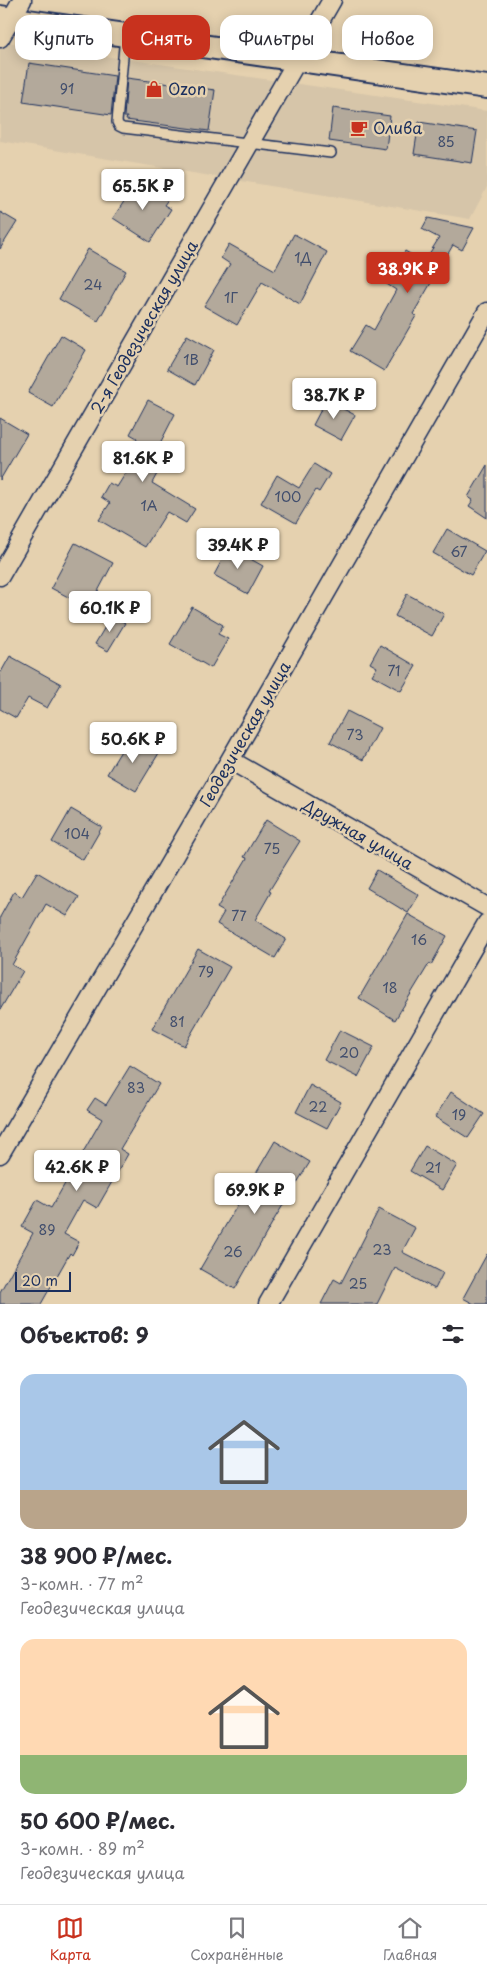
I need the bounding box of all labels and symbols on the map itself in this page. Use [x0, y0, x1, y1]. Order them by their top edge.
place label: Ozon [168, 76, 206, 100]
house number: 91 [60, 78, 74, 99]
shop icon: Ozon [144, 79, 164, 99]
place label: Олива [373, 115, 422, 139]
cafe icon: Олива [349, 118, 369, 138]
house number: 85 [437, 131, 455, 152]
pin: 65.5K ₽ [97, 168, 189, 211]
street label: 2-я Геодезическая улица [83, 235, 203, 418]
house number: 1Д [294, 247, 312, 268]
pin: 38.9K ₽ [362, 252, 454, 294]
house number: 24 [84, 274, 102, 295]
house number: 1Г [224, 287, 238, 308]
house number: 1В [183, 349, 199, 370]
pin: 38.7K ₽ [288, 378, 380, 420]
pin: 81.6K ₽ [97, 440, 189, 483]
house number: 100 [275, 486, 301, 507]
house number: 1А [140, 495, 158, 516]
pin: 39.4K ₽ [192, 528, 284, 570]
house number: 67 [450, 541, 468, 562]
pin: 60.1K ₽ [64, 590, 156, 633]
street label: Геодезическая улица [193, 656, 296, 811]
house number: 71 [387, 660, 401, 681]
pin: 50.6K ₽ [87, 722, 179, 764]
house number: 73 [347, 724, 363, 745]
street label: Дружная улица [298, 791, 418, 875]
house number: 104 [64, 823, 90, 844]
house number: 75 [264, 838, 280, 859]
house number: 77 [231, 905, 247, 926]
house number: 16 [411, 929, 427, 950]
house number: 79 [198, 961, 214, 982]
house number: 18 [382, 977, 398, 998]
house number: 81 [170, 1011, 184, 1032]
house number: 20 [339, 1042, 359, 1063]
house number: 83 [127, 1077, 145, 1098]
house number: 22 [309, 1096, 327, 1117]
house number: 19 [452, 1104, 466, 1125]
pin: 42.6K ₽ [31, 1150, 123, 1192]
house number: 21 [425, 1157, 441, 1178]
pin: 69.9K ₽ [209, 1172, 301, 1215]
house number: 89 [39, 1219, 55, 1240]
house number: 23 [373, 1239, 391, 1260]
house number: 26 [223, 1241, 243, 1262]
scale bar [15, 1269, 71, 1292]
house number: 25 [349, 1273, 367, 1294]

